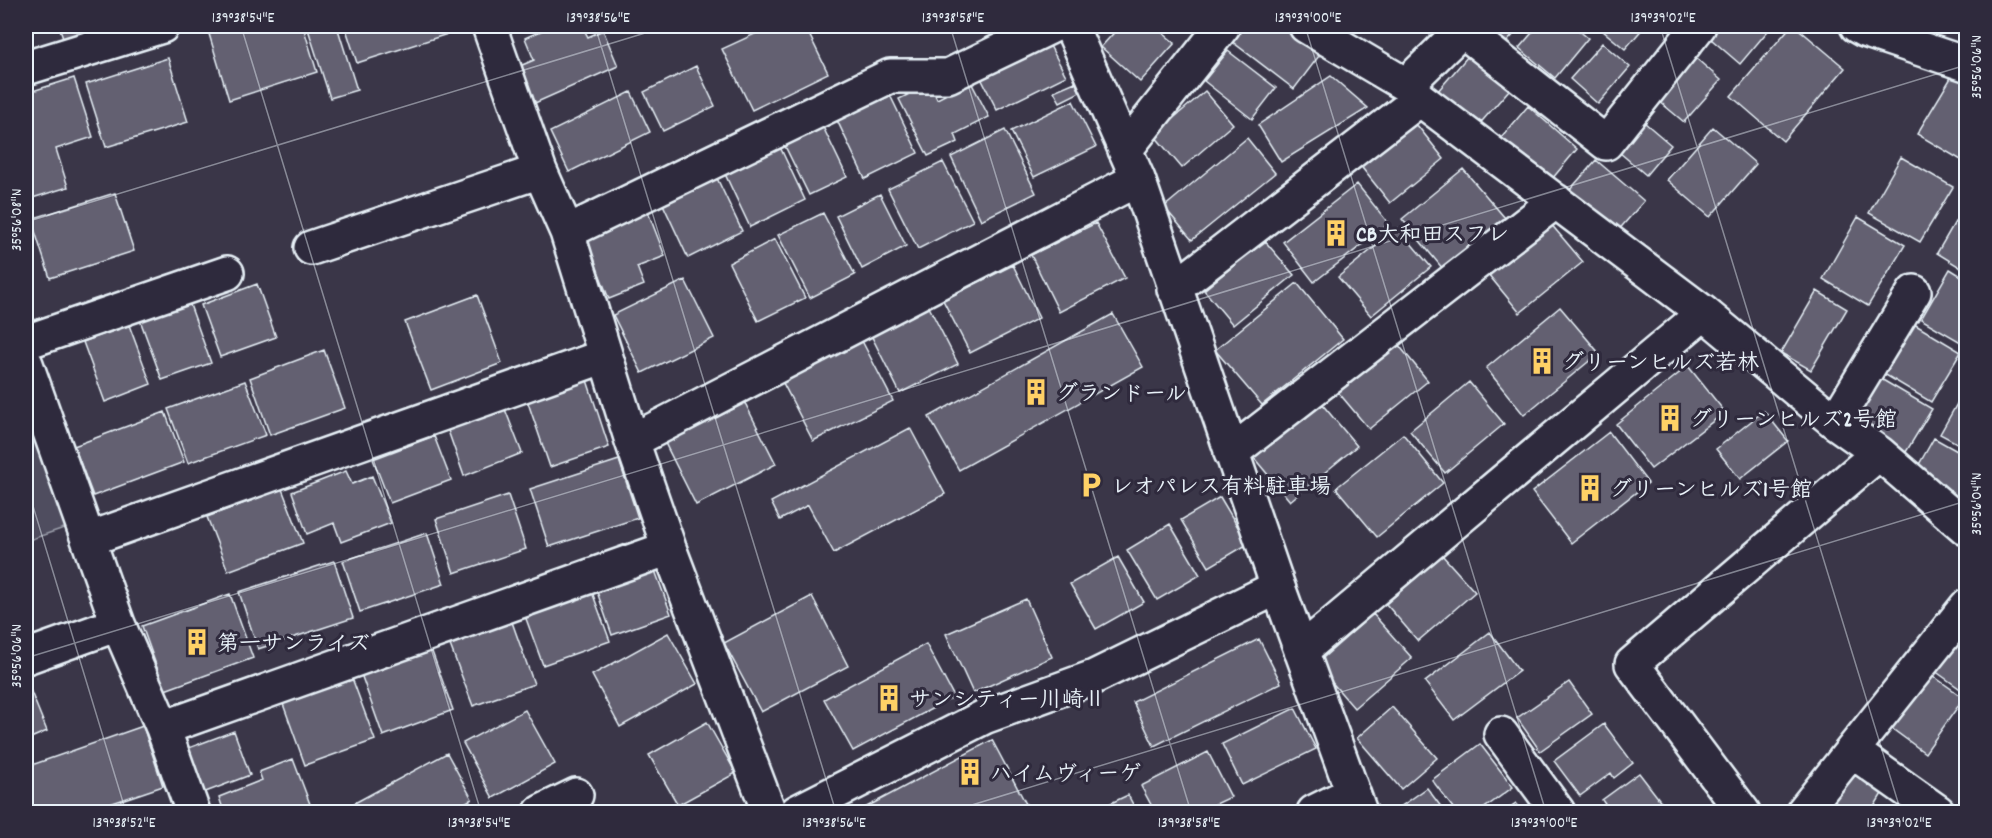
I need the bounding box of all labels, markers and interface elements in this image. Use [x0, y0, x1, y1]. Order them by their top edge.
text: 139°38'54"E [212, 8, 274, 30]
text: 139°38'56"E [566, 8, 630, 30]
text: 139°38'58"E [922, 8, 984, 30]
text: 139°39'00"E [1275, 8, 1341, 30]
text: 139°39'02"E [1631, 8, 1696, 30]
text: 35°56'06"N [1967, 35, 1989, 99]
text: 35°56'08"N [7, 189, 29, 251]
building icon: CB大和田スフレ [1321, 218, 1351, 248]
place label: CB大和田スフレ [1356, 221, 1509, 252]
building icon: グリーンヒルズ若林 [1527, 346, 1557, 376]
place label: グリーンヒルズ若林 [1562, 349, 1759, 380]
building icon: グランドール [1021, 377, 1051, 407]
place label: グランドール [1056, 380, 1187, 411]
building icon: グリーンヒルズ2号館 [1655, 403, 1685, 433]
place label: グリーンヒルズ2号館 [1690, 406, 1897, 437]
parking icon: レオパレス有料駐車場 [1076, 470, 1106, 500]
place label: レオパレス有料駐車場 [1111, 473, 1331, 504]
building icon: グリーンヒルズ1号館 [1575, 473, 1605, 503]
text: 35°56'04"N [1967, 473, 1989, 535]
place label: グリーンヒルズ1号館 [1610, 476, 1812, 507]
text: 35°56'06"N [7, 624, 29, 688]
building icon: 第一サンライズ [182, 627, 212, 657]
place label: 第一サンライズ [217, 630, 370, 661]
building icon: サンシティー川崎Ⅱ [874, 683, 904, 713]
place label: サンシティー川崎Ⅱ [909, 686, 1106, 717]
building icon: ハイムヴィーゲ [955, 757, 985, 787]
place label: ハイムヴィーゲ [990, 760, 1141, 791]
text: 139°38'52"E [93, 813, 156, 835]
text: 139°38'54"E [448, 813, 510, 835]
text: 139°38'56"E [802, 813, 866, 835]
text: 139°38'58"E [1158, 813, 1220, 835]
text: 139°39'00"E [1511, 813, 1577, 835]
text: 139°39'02"E [1867, 813, 1932, 835]

